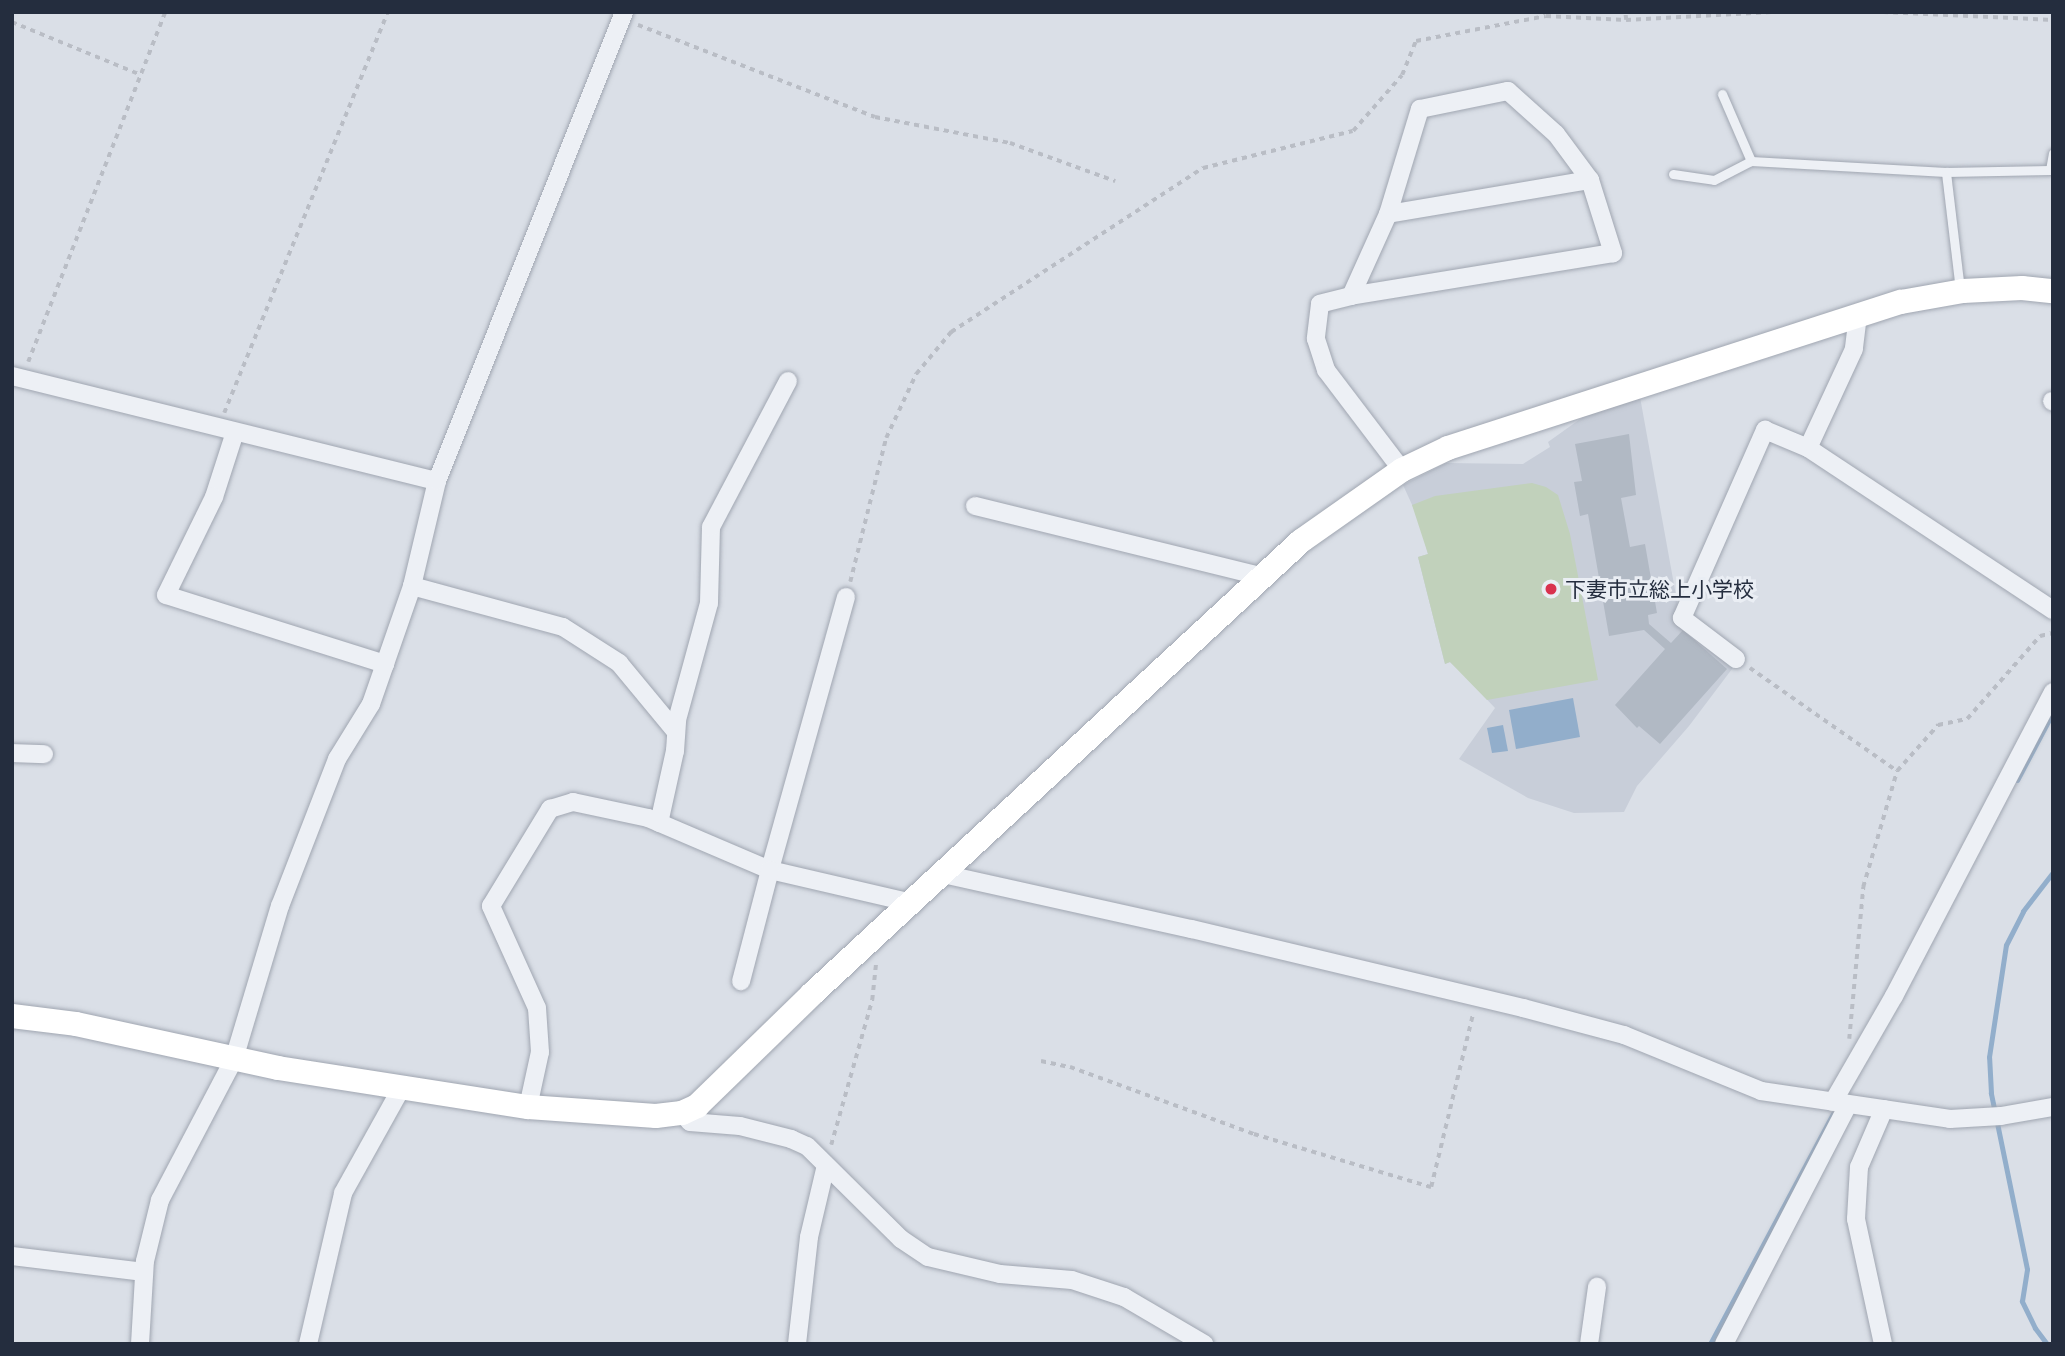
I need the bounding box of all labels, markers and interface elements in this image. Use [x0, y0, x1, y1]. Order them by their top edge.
place label: 下妻市立総上小学校 [1565, 576, 1754, 602]
marker: 下妻市立総上小学校 [1543, 581, 1559, 597]

